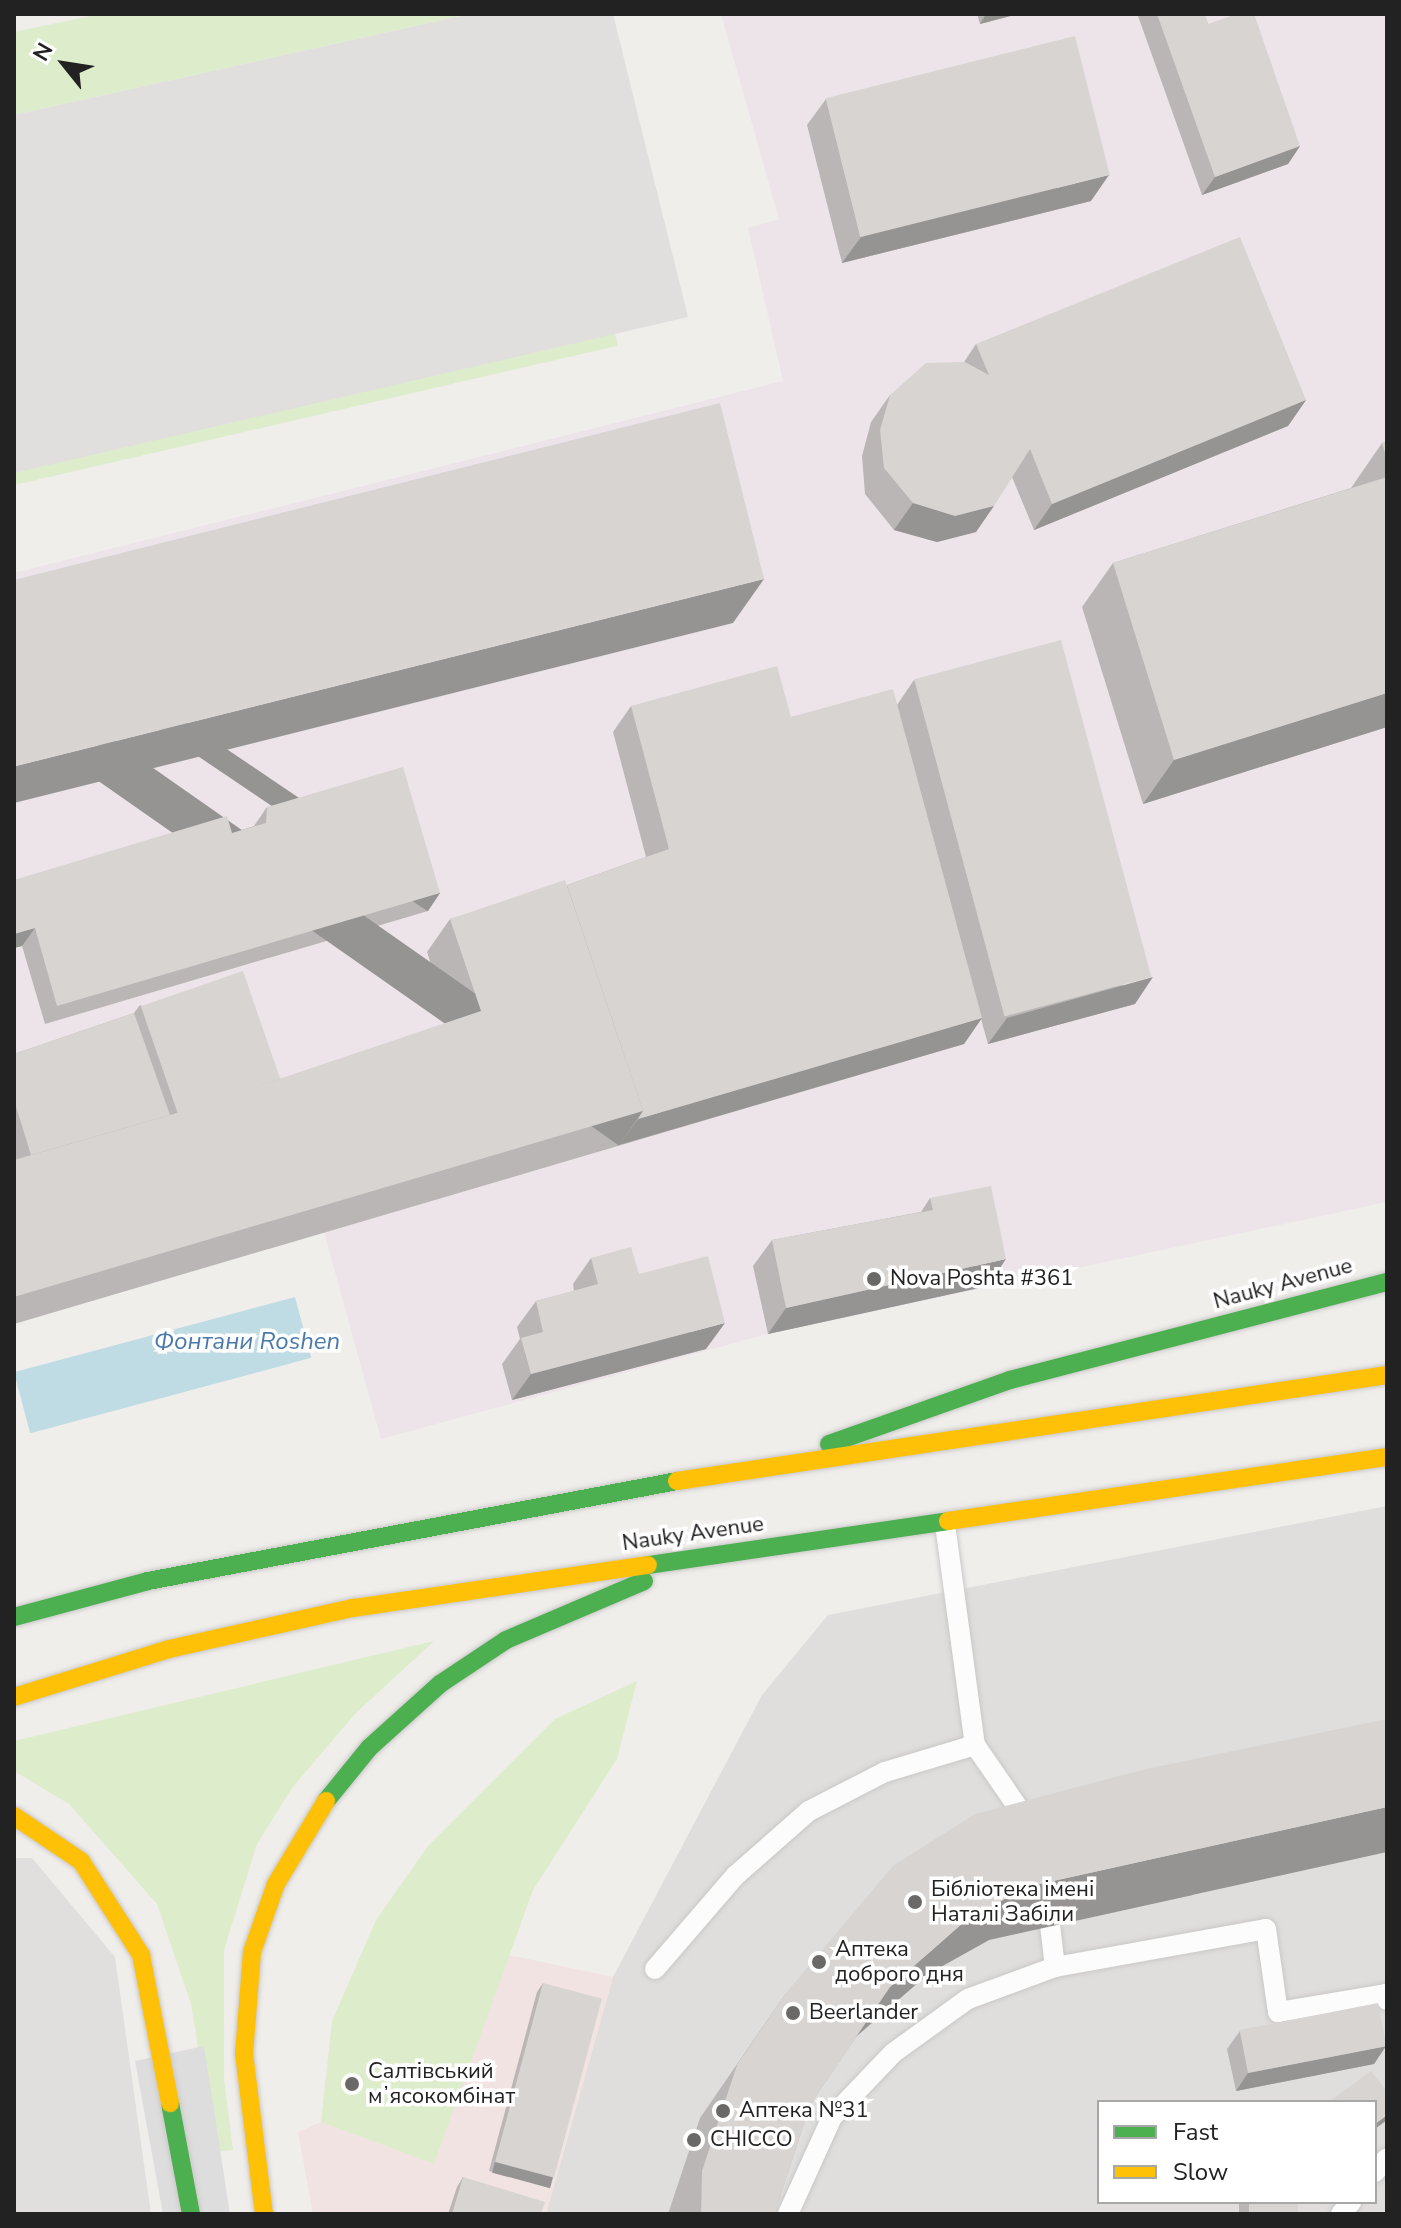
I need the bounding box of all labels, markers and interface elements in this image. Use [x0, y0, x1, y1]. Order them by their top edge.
north arrow [24, 24, 104, 104]
text: N [26, 37, 60, 67]
street label: Nauky Avenue [1211, 1253, 1355, 1315]
place label: Nova Poshta #361 [890, 1266, 1073, 1292]
marker: Nova Poshta #361 [865, 1270, 883, 1288]
water label: Фонтани Roshen [154, 1328, 340, 1356]
street label: Nauky Avenue [620, 1511, 766, 1557]
place label: Бібліотека імені Наталі Забіли [931, 1876, 1094, 1928]
marker: Бібліотека імені Наталі Забіли [906, 1893, 924, 1911]
place label: Аптека доброго дня [835, 1936, 964, 1988]
marker: Аптека доброго дня [810, 1953, 828, 1971]
place label: Beerlander [809, 2000, 918, 2026]
marker: Beerlander [784, 2004, 802, 2022]
place label: Салтівський мʼясокомбінат [368, 2058, 515, 2110]
marker: Салтівський мʼясокомбінат [343, 2075, 361, 2093]
place label: Аптека №31 [739, 2098, 869, 2124]
legend [1097, 2100, 1377, 2204]
marker: Аптека №31 [714, 2102, 732, 2120]
text: Fast [1173, 2116, 1218, 2148]
place label: CHICCO [710, 2127, 793, 2153]
marker: CHICCO [685, 2131, 703, 2149]
text: Slow [1173, 2156, 1228, 2188]

